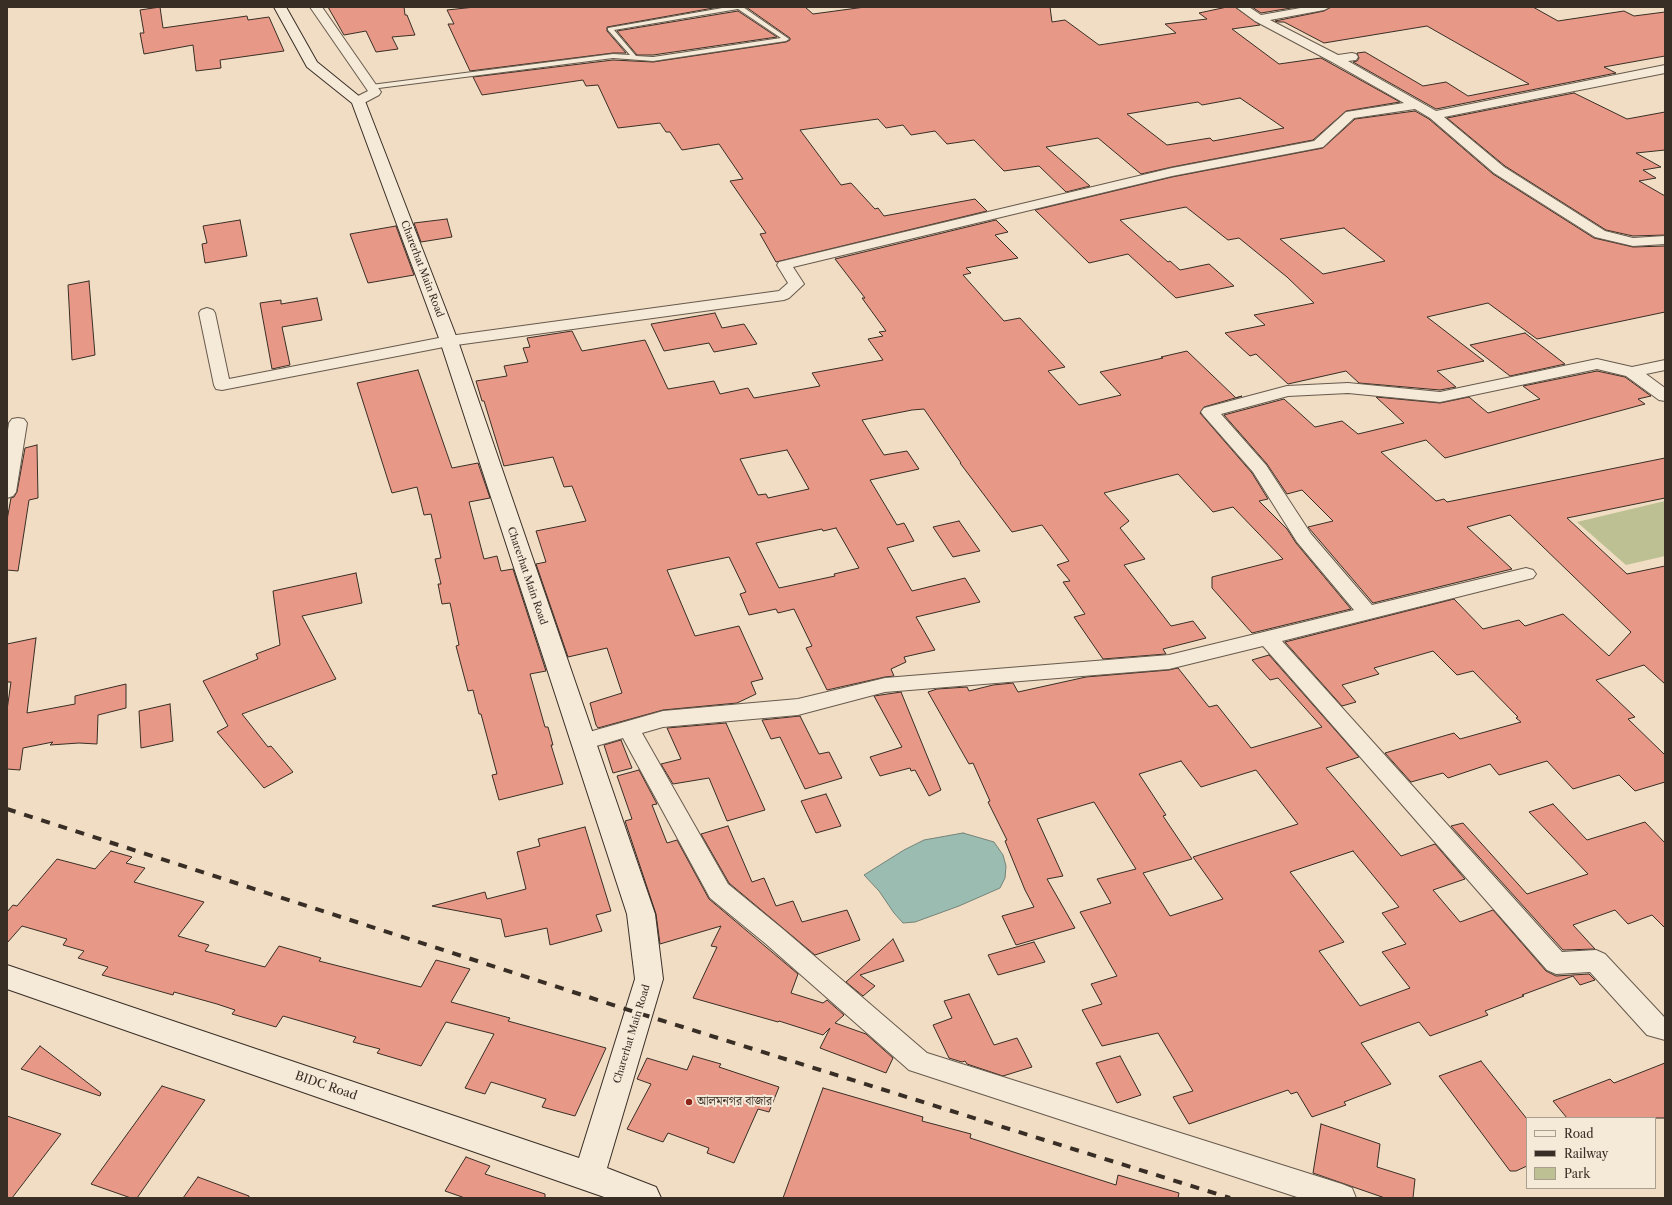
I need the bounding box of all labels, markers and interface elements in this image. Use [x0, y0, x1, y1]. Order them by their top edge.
street label: Charerhat Main Road [398, 219, 446, 319]
street label: Charerhat Main Road [505, 525, 549, 627]
street label: Charerhat Main Road [611, 983, 653, 1085]
street label: BIDC Road [293, 1069, 359, 1103]
place label: আলমনগর বাজার [697, 1095, 772, 1109]
marker: আলমনগর বাজার [684, 1097, 694, 1107]
legend [1526, 1117, 1656, 1189]
text: Road [1564, 1126, 1594, 1141]
text: Railway [1564, 1146, 1609, 1161]
text: Park [1564, 1166, 1590, 1181]

